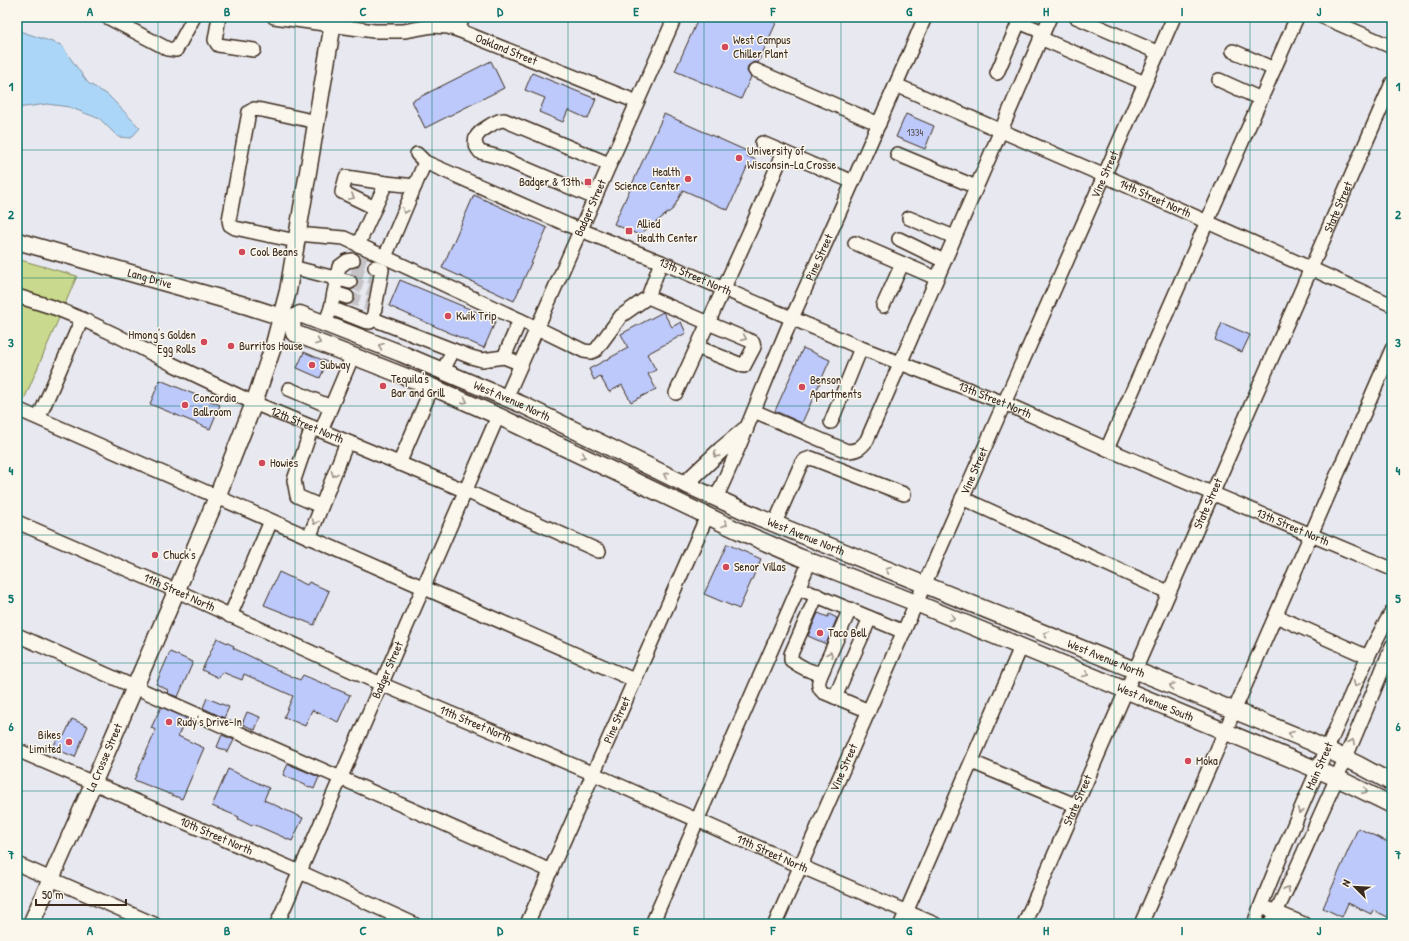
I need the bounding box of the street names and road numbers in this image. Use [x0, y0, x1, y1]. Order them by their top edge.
street label: Oakland Street [473, 29, 541, 69]
street label: Vine Street [1086, 147, 1123, 201]
street label: 14th Street North [1117, 175, 1194, 222]
street label: Badger Street [570, 176, 610, 239]
street label: State Street [1319, 178, 1357, 235]
street label: Pine Street [801, 230, 837, 283]
street label: 13th Street North [657, 253, 734, 299]
street label: Lang Drive [126, 264, 174, 292]
street label: West Avenue North [471, 376, 553, 425]
street label: 13th Street North [956, 377, 1034, 422]
street label: 12th Street North [268, 402, 347, 447]
street label: Vine Street [956, 443, 992, 497]
street label: State Street [1189, 474, 1227, 531]
street label: 13th Street North [1254, 504, 1332, 550]
street label: West Avenue North [765, 513, 847, 559]
street label: 11th Street North [141, 569, 218, 615]
street label: West Avenue North [1065, 635, 1147, 681]
street label: Badger Street [367, 638, 407, 701]
street label: West Avenue South [1115, 679, 1196, 726]
street label: Pine Street [599, 693, 635, 746]
street label: 11th Street North [437, 701, 514, 746]
street label: La Crosse Street [82, 720, 127, 794]
street label: Main Street [1301, 738, 1337, 792]
street label: Vine Street [825, 740, 862, 794]
street label: State Street [1059, 771, 1096, 828]
street label: 10th Street North [178, 812, 255, 859]
street label: 11th Street North [734, 830, 811, 876]

